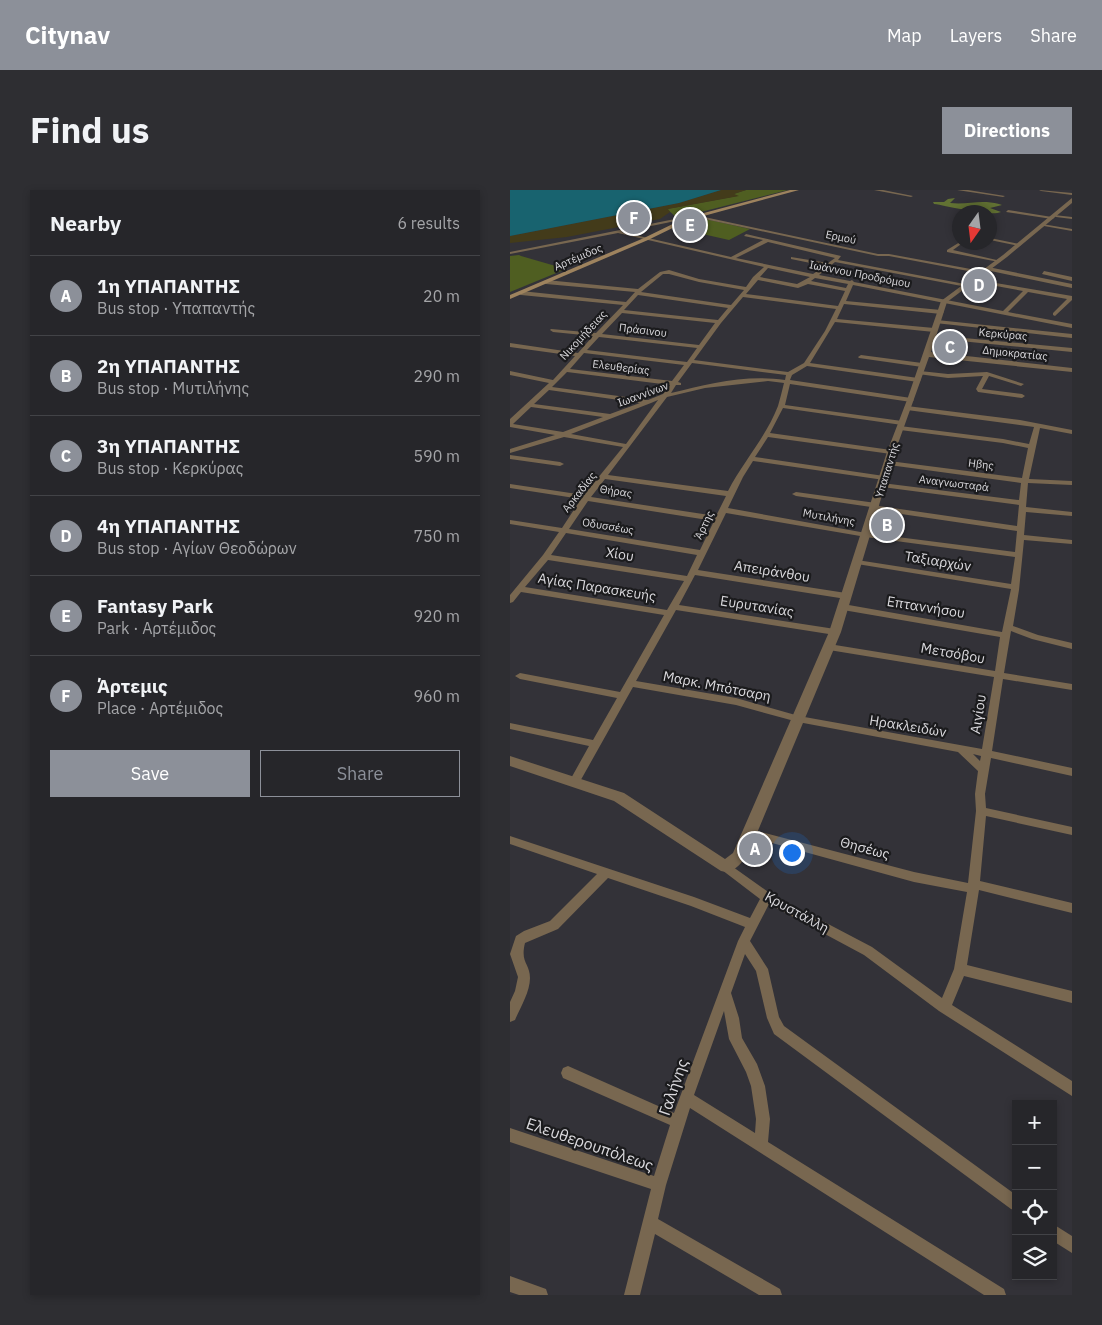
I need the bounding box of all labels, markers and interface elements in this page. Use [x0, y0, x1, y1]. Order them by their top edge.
text: Citynav [25, 19, 110, 51]
text: Map [887, 24, 922, 47]
text: Layers [950, 24, 1002, 47]
text: Share [1030, 24, 1077, 47]
text: Find us [30, 107, 149, 153]
button: Directions [942, 107, 1072, 154]
pin: F [618, 199, 650, 237]
north arrow [952, 205, 997, 250]
pin: E [674, 206, 706, 244]
text: Nearby [50, 209, 121, 237]
text: 6 results [397, 213, 460, 233]
street label: Ερμού [824, 227, 858, 247]
street label: Αρτέμιδος [552, 241, 604, 273]
street label: Ιωάννου Προδρόμου [808, 257, 912, 291]
pin: D [963, 266, 995, 304]
text: 1η ΥΠΑΠΑΝΤΗΣ [97, 274, 240, 298]
text: A [61, 286, 71, 306]
text: 20 m [423, 286, 460, 306]
text: Bus stop · Υπαπαντής [97, 298, 255, 318]
street label: Νικομήδειας [556, 307, 610, 363]
street label: Πράσινου [618, 320, 668, 340]
street label: Κερκύρας [978, 325, 1028, 343]
pin: C [934, 328, 966, 366]
street label: Δημοκρατίας [982, 343, 1048, 363]
text: 2η ΥΠΑΠΑΝΤΗΣ [97, 354, 240, 378]
street label: Ελευθερίας [592, 357, 650, 377]
text: B [61, 366, 71, 386]
text: 290 m [413, 366, 460, 386]
text: Bus stop · Μυτιλήνης [97, 378, 249, 398]
street label: Ιωαννίνων [616, 378, 671, 410]
text: 3η ΥΠΑΠΑΝΤΗΣ [97, 434, 240, 458]
street label: Υπαπαντής [872, 441, 902, 499]
text: C [61, 446, 71, 466]
text: 590 m [413, 446, 460, 466]
street label: Ηβης [967, 455, 995, 473]
text: Bus stop · Κερκύρας [97, 458, 243, 478]
street label: Αρκαδίας [559, 469, 599, 515]
street label: Αναγνωσταρά [918, 472, 990, 494]
street label: Θήρας [599, 482, 633, 500]
street label: Μυτιλήνης [802, 506, 856, 528]
pin: B [871, 506, 903, 544]
street label: Άρτης [691, 509, 717, 541]
text: 4η ΥΠΑΠΑΝΤΗΣ [97, 514, 240, 538]
street label: Οδυσσέως [581, 515, 635, 537]
text: D [60, 526, 72, 546]
text: 750 m [413, 526, 460, 546]
text: Bus stop · Αγίων Θεοδώρων [97, 538, 297, 558]
street label: Χίου [605, 543, 635, 565]
street label: Ταξιαρχών [903, 547, 973, 575]
street label: Απειράνθου [733, 556, 811, 586]
street label: Αγίας Παρασκευής [537, 569, 658, 605]
street label: Ευρυτανίας [719, 591, 795, 621]
street label: Επταννήσου [886, 592, 966, 622]
text: Fantasy Park [97, 594, 213, 618]
text: E [61, 606, 71, 626]
text: 920 m [413, 606, 460, 626]
text: Park · Αρτέμιδος [97, 618, 216, 638]
street label: Μετσόβου [919, 638, 987, 668]
street label: Μαρκ. Μπότσαρη [661, 667, 773, 705]
text: Άρτεμις [97, 674, 168, 698]
text: F [61, 686, 71, 706]
text: 960 m [413, 686, 460, 706]
street label: Αιγίου [966, 693, 990, 735]
text: Place · Αρτέμιδος [97, 698, 223, 718]
street label: Ηρακλειδών [868, 711, 948, 741]
button: Save [50, 750, 250, 797]
button: Share [260, 750, 460, 797]
pin: A [739, 830, 771, 868]
street label: Θησέως [838, 833, 892, 863]
your location [779, 840, 805, 866]
street label: Κρυστάλλη [762, 887, 832, 937]
street label: Γαλήνης [654, 1056, 692, 1118]
map controls [1012, 1100, 1057, 1280]
button: + [1012, 1100, 1057, 1145]
street label: Ελευθερουπόλεως [524, 1113, 657, 1175]
button: − [1012, 1145, 1057, 1190]
button: locate [1012, 1190, 1057, 1235]
button: layers [1012, 1235, 1057, 1280]

